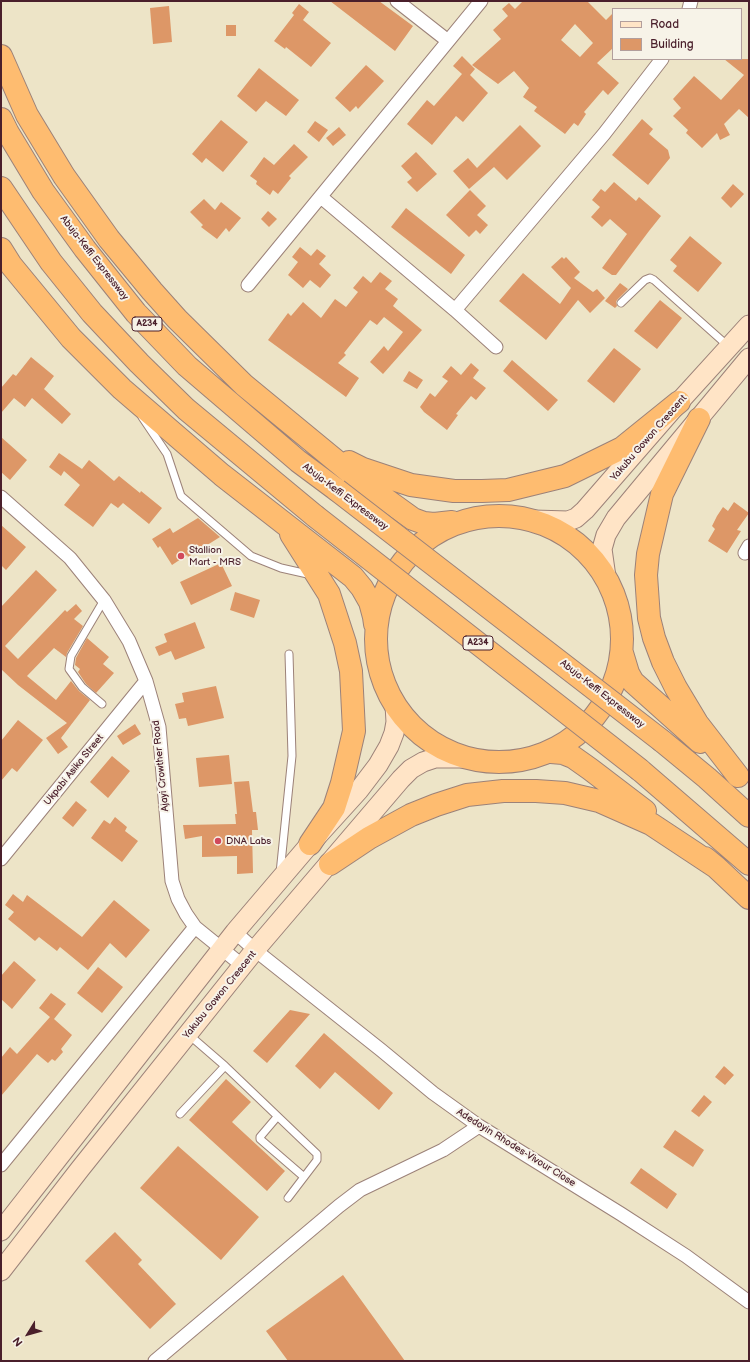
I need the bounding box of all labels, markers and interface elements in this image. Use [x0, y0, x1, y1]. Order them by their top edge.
legend [612, 8, 742, 60]
text: Road [650, 17, 679, 32]
text: Building [650, 37, 694, 52]
street label: Abuja-Keffi Expressway [57, 213, 131, 303]
road number: A234 [132, 317, 162, 331]
street label: Yakubu Gowon Crescent [608, 393, 690, 483]
street label: Abuja-Keffi Expressway [300, 461, 390, 533]
place label: Stallion Mart - MRS [189, 544, 241, 568]
marker: Stallion Mart - MRS [176, 551, 186, 561]
road number: A234 [463, 636, 493, 650]
street label: Abuja-Keffi Expressway [557, 657, 647, 731]
street label: Ajayi Crowther Road [150, 720, 172, 812]
street label: Ukpabi Asika Street [42, 732, 106, 808]
place label: DNA Labs [226, 835, 271, 847]
marker: DNA Labs [213, 836, 223, 846]
street label: Yakubu Gowon Crescent [181, 948, 259, 1042]
street label: Adedoyin Rhodes-Vivour Close [454, 1106, 578, 1190]
north arrow [8, 1314, 48, 1354]
text: N [10, 1334, 26, 1349]

